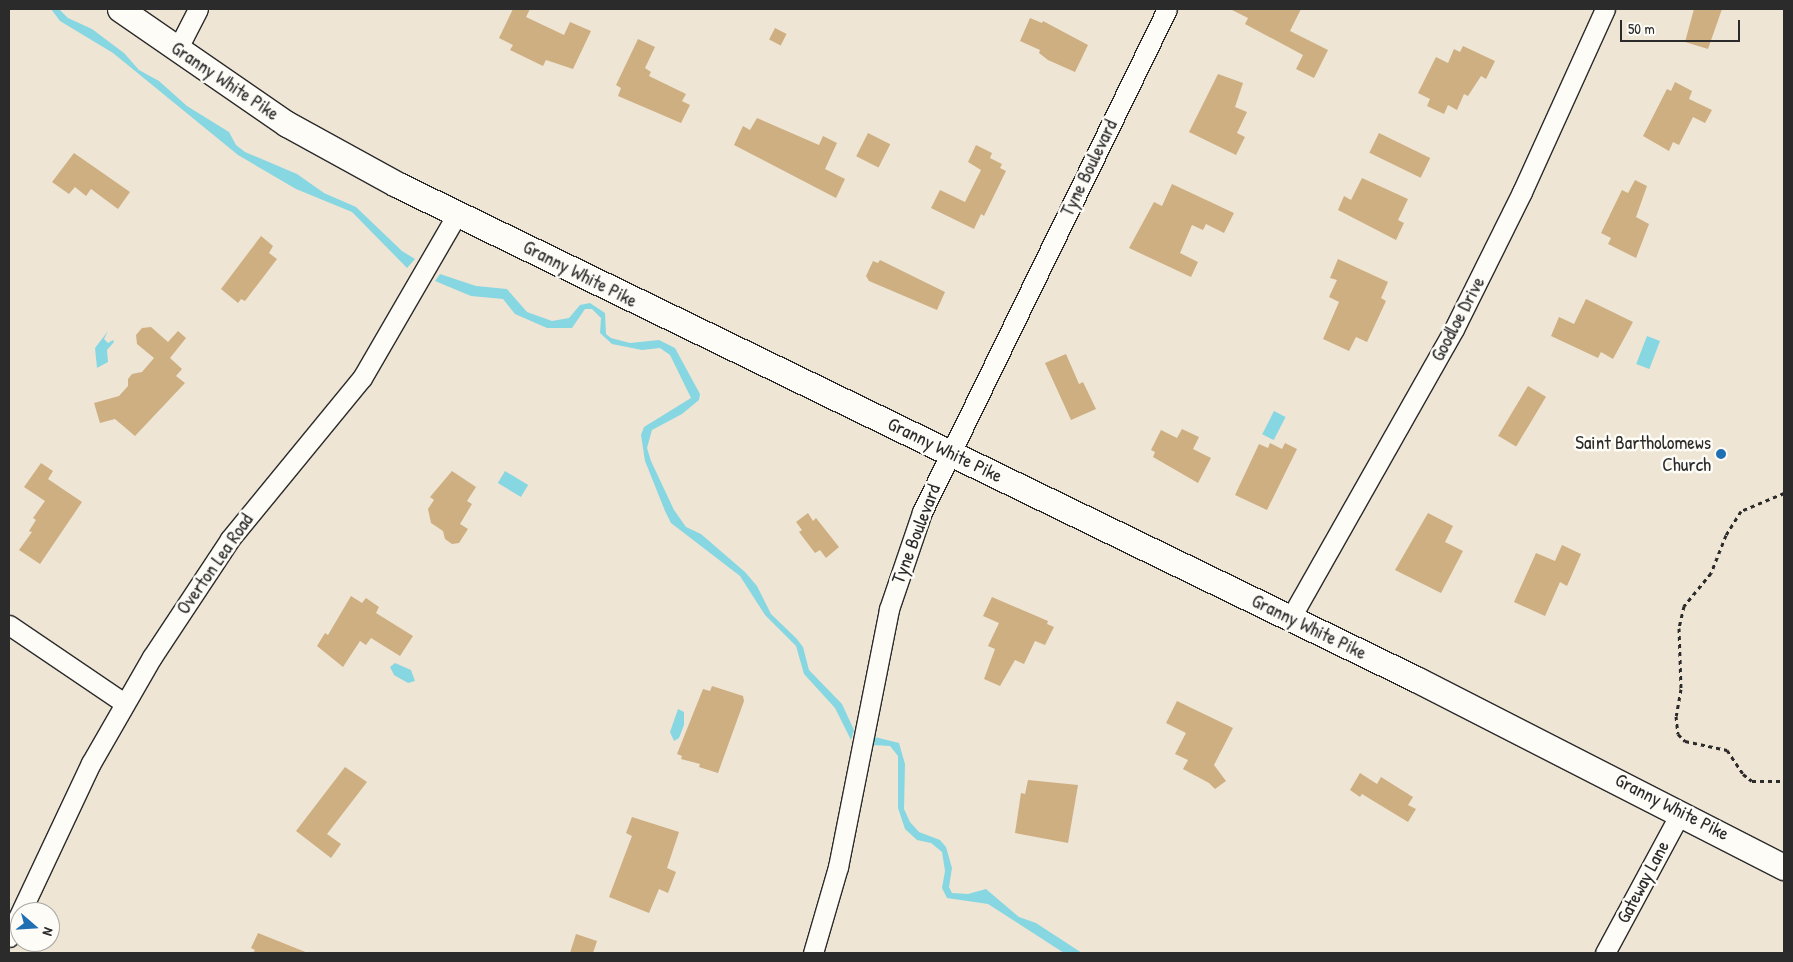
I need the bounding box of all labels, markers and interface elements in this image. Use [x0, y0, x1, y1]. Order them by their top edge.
scale bar [1623, 10, 1743, 42]
text: 50 m [1628, 18, 1655, 39]
street label: Granny White Pike [167, 37, 283, 125]
street label: Tyne Boulevard [1056, 116, 1122, 220]
street label: Granny White Pike [519, 236, 641, 312]
street label: Goodloe Drive [1426, 273, 1490, 365]
street label: Granny White Pike [884, 412, 1006, 488]
place label: Saint Bartholomews Church [1575, 432, 1711, 476]
marker: Saint Bartholomews Church [1715, 448, 1727, 460]
street label: Tyne Boulevard [887, 481, 945, 587]
street label: Overton Lea Road [172, 509, 258, 619]
street label: Granny White Pike [1248, 589, 1370, 665]
street label: Granny White Pike [1611, 769, 1733, 845]
street label: Gateway Lane [1612, 837, 1674, 927]
north arrow [10, 902, 60, 952]
text: N [39, 925, 59, 938]

